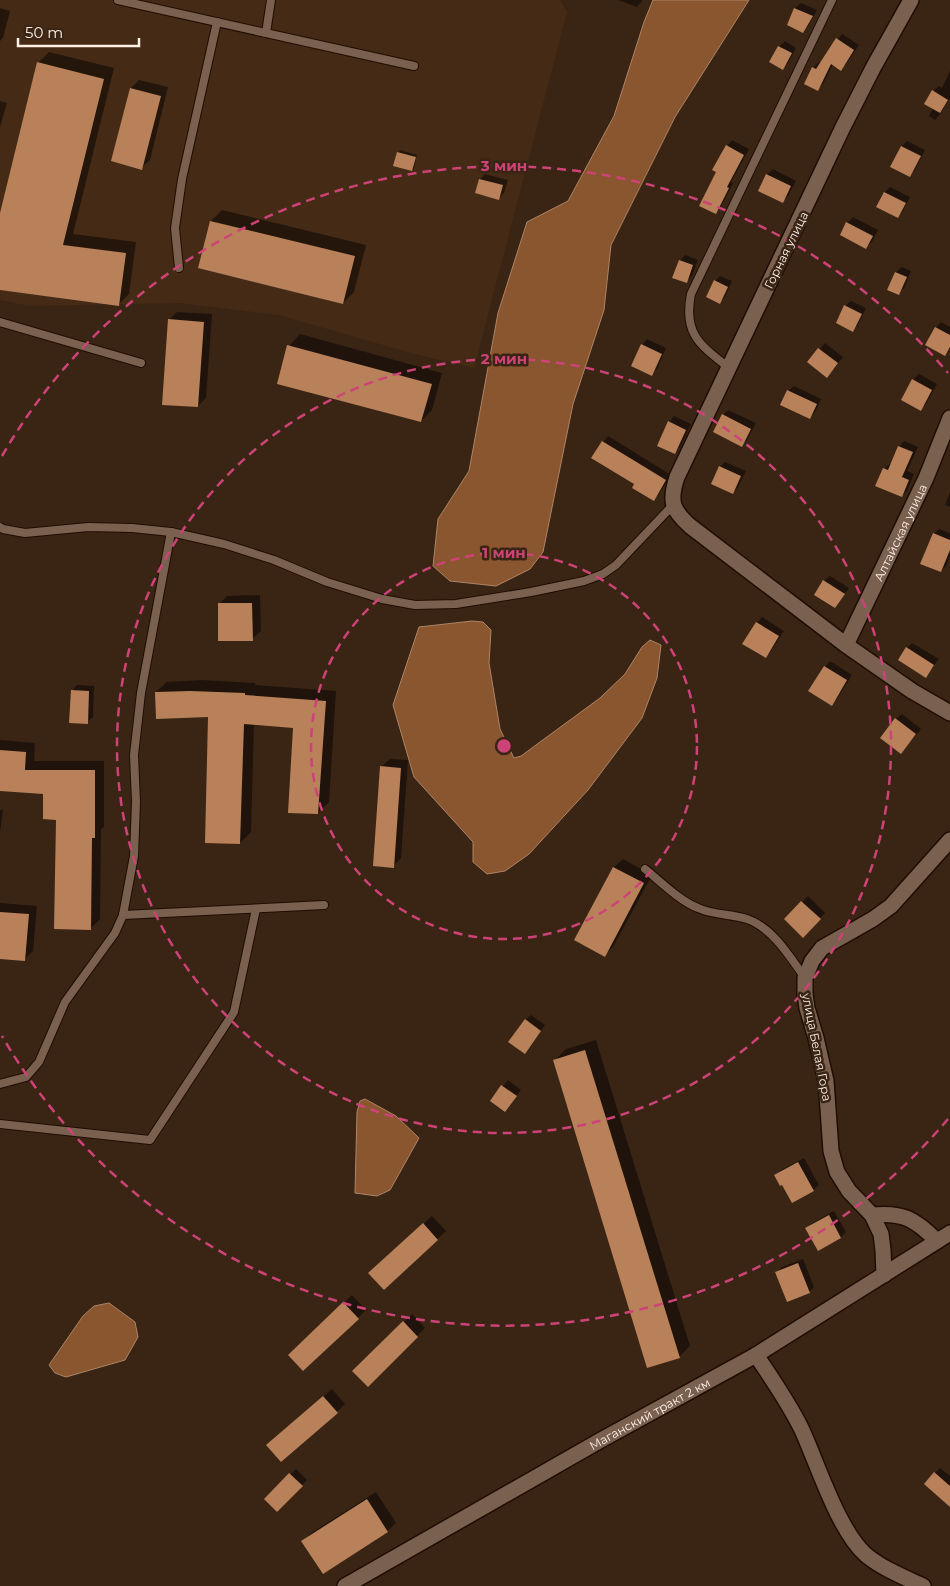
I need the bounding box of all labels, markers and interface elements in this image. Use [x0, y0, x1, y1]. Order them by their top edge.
scale bar [18, 15, 139, 47]
text: 50 m [25, 23, 63, 42]
text: 3 мин [480, 156, 527, 175]
street label: Горная улица [761, 209, 811, 291]
text: 2 мин [481, 349, 527, 368]
street label: Алтайская улица [870, 481, 930, 583]
text: 1 мин [482, 543, 526, 562]
centre of rings [495, 737, 513, 755]
street label: улица Белая Гора [799, 991, 835, 1102]
street label: Маганский тракт 2 км [586, 1374, 713, 1453]

